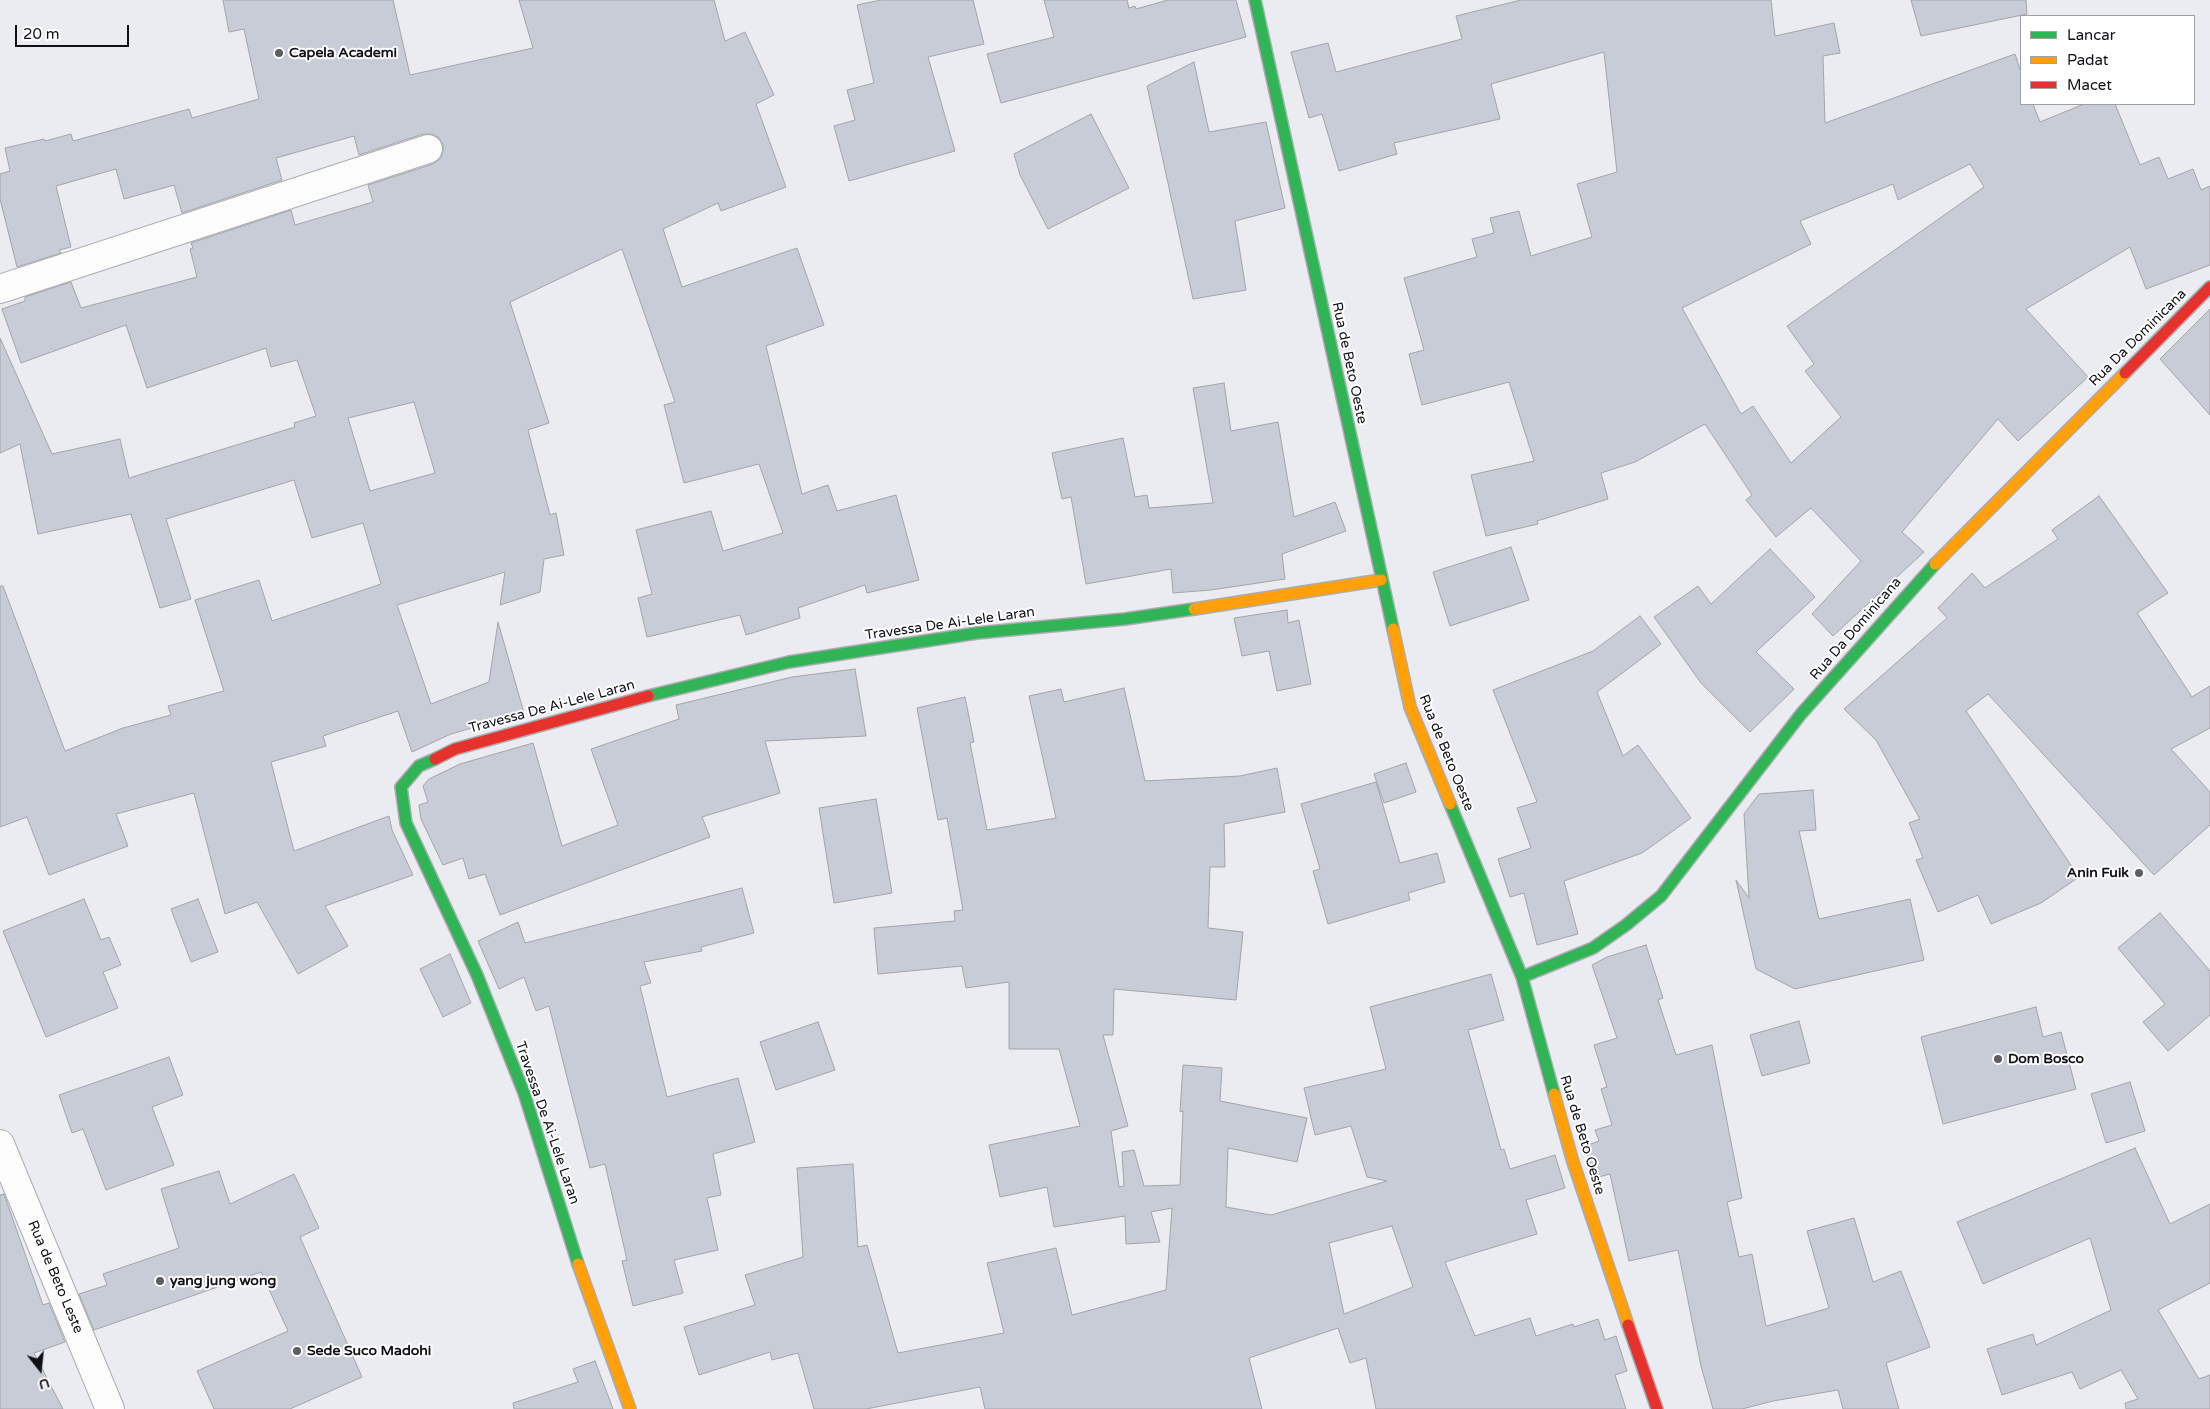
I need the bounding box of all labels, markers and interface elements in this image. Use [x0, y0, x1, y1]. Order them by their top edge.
scale bar [18, 15, 131, 47]
legend [2020, 15, 2195, 105]
text: 20 m [23, 25, 60, 43]
text: Lancar [2067, 26, 2115, 44]
place label: Capela Academi [289, 45, 397, 61]
marker: Capela Academi [273, 47, 285, 59]
text: Padat [2067, 51, 2109, 69]
text: Macet [2067, 76, 2112, 94]
street label: Rua Da Dominicana [2086, 286, 2190, 390]
street label: Rua de Beto Oeste [1328, 300, 1370, 426]
street label: Rua Da Dominicana [1807, 574, 1905, 684]
street label: Travessa De Ai-Lele Laran [864, 604, 1036, 644]
street label: Travessa De Ai-Lele Laran [467, 677, 637, 737]
street label: Rua de Beto Oeste [1415, 692, 1477, 814]
place label: Anin Fuik [2067, 865, 2129, 881]
marker: Anin Fuik [2133, 867, 2145, 879]
street label: Travessa De Ai-Lele Laran [511, 1039, 583, 1207]
place label: Dom Bosco [2008, 1051, 2084, 1067]
marker: Dom Bosco [1992, 1053, 2004, 1065]
street label: Rua de Beto Oeste [1556, 1073, 1608, 1197]
street label: Rua de Beto Leste [24, 1218, 86, 1336]
place label: yang jung wong [170, 1273, 276, 1289]
marker: yang jung wong [154, 1275, 166, 1287]
place label: Sede Suco Madohi [307, 1343, 431, 1359]
north arrow [15, 1344, 65, 1394]
marker: Sede Suco Madohi [291, 1345, 303, 1357]
text: U [37, 1374, 52, 1394]

